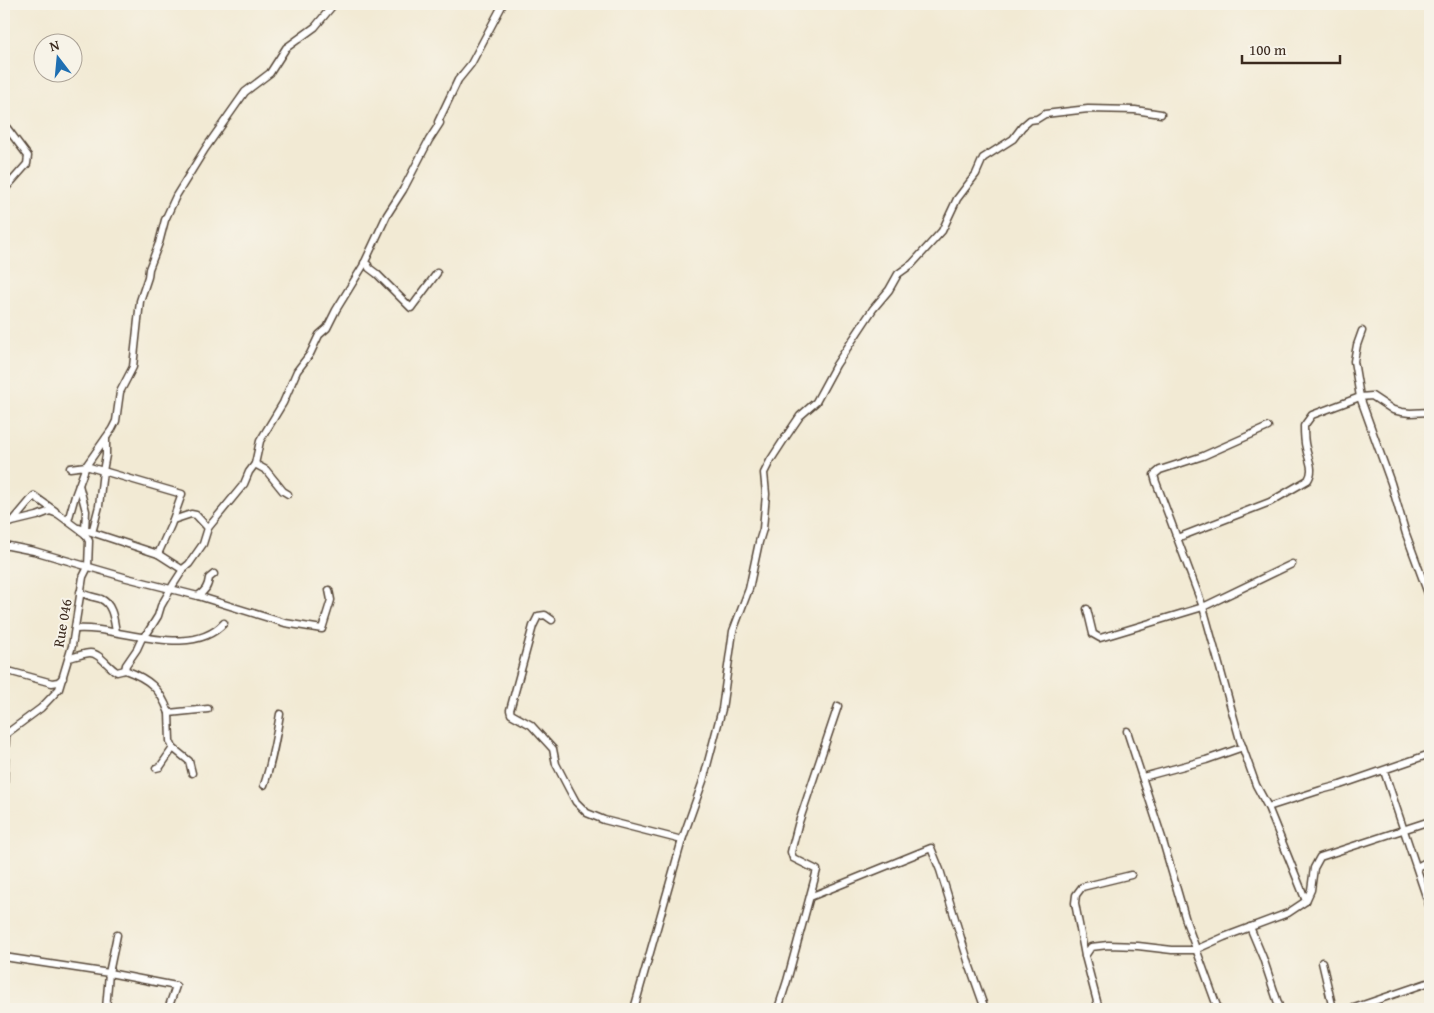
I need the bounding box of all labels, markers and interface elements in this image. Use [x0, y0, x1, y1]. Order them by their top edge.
north arrow [32, 32, 82, 82]
scale bar [1242, 32, 1339, 64]
text: N [47, 34, 62, 56]
text: 100 m [1249, 39, 1287, 60]
street label: Rue 046 [47, 597, 77, 649]

